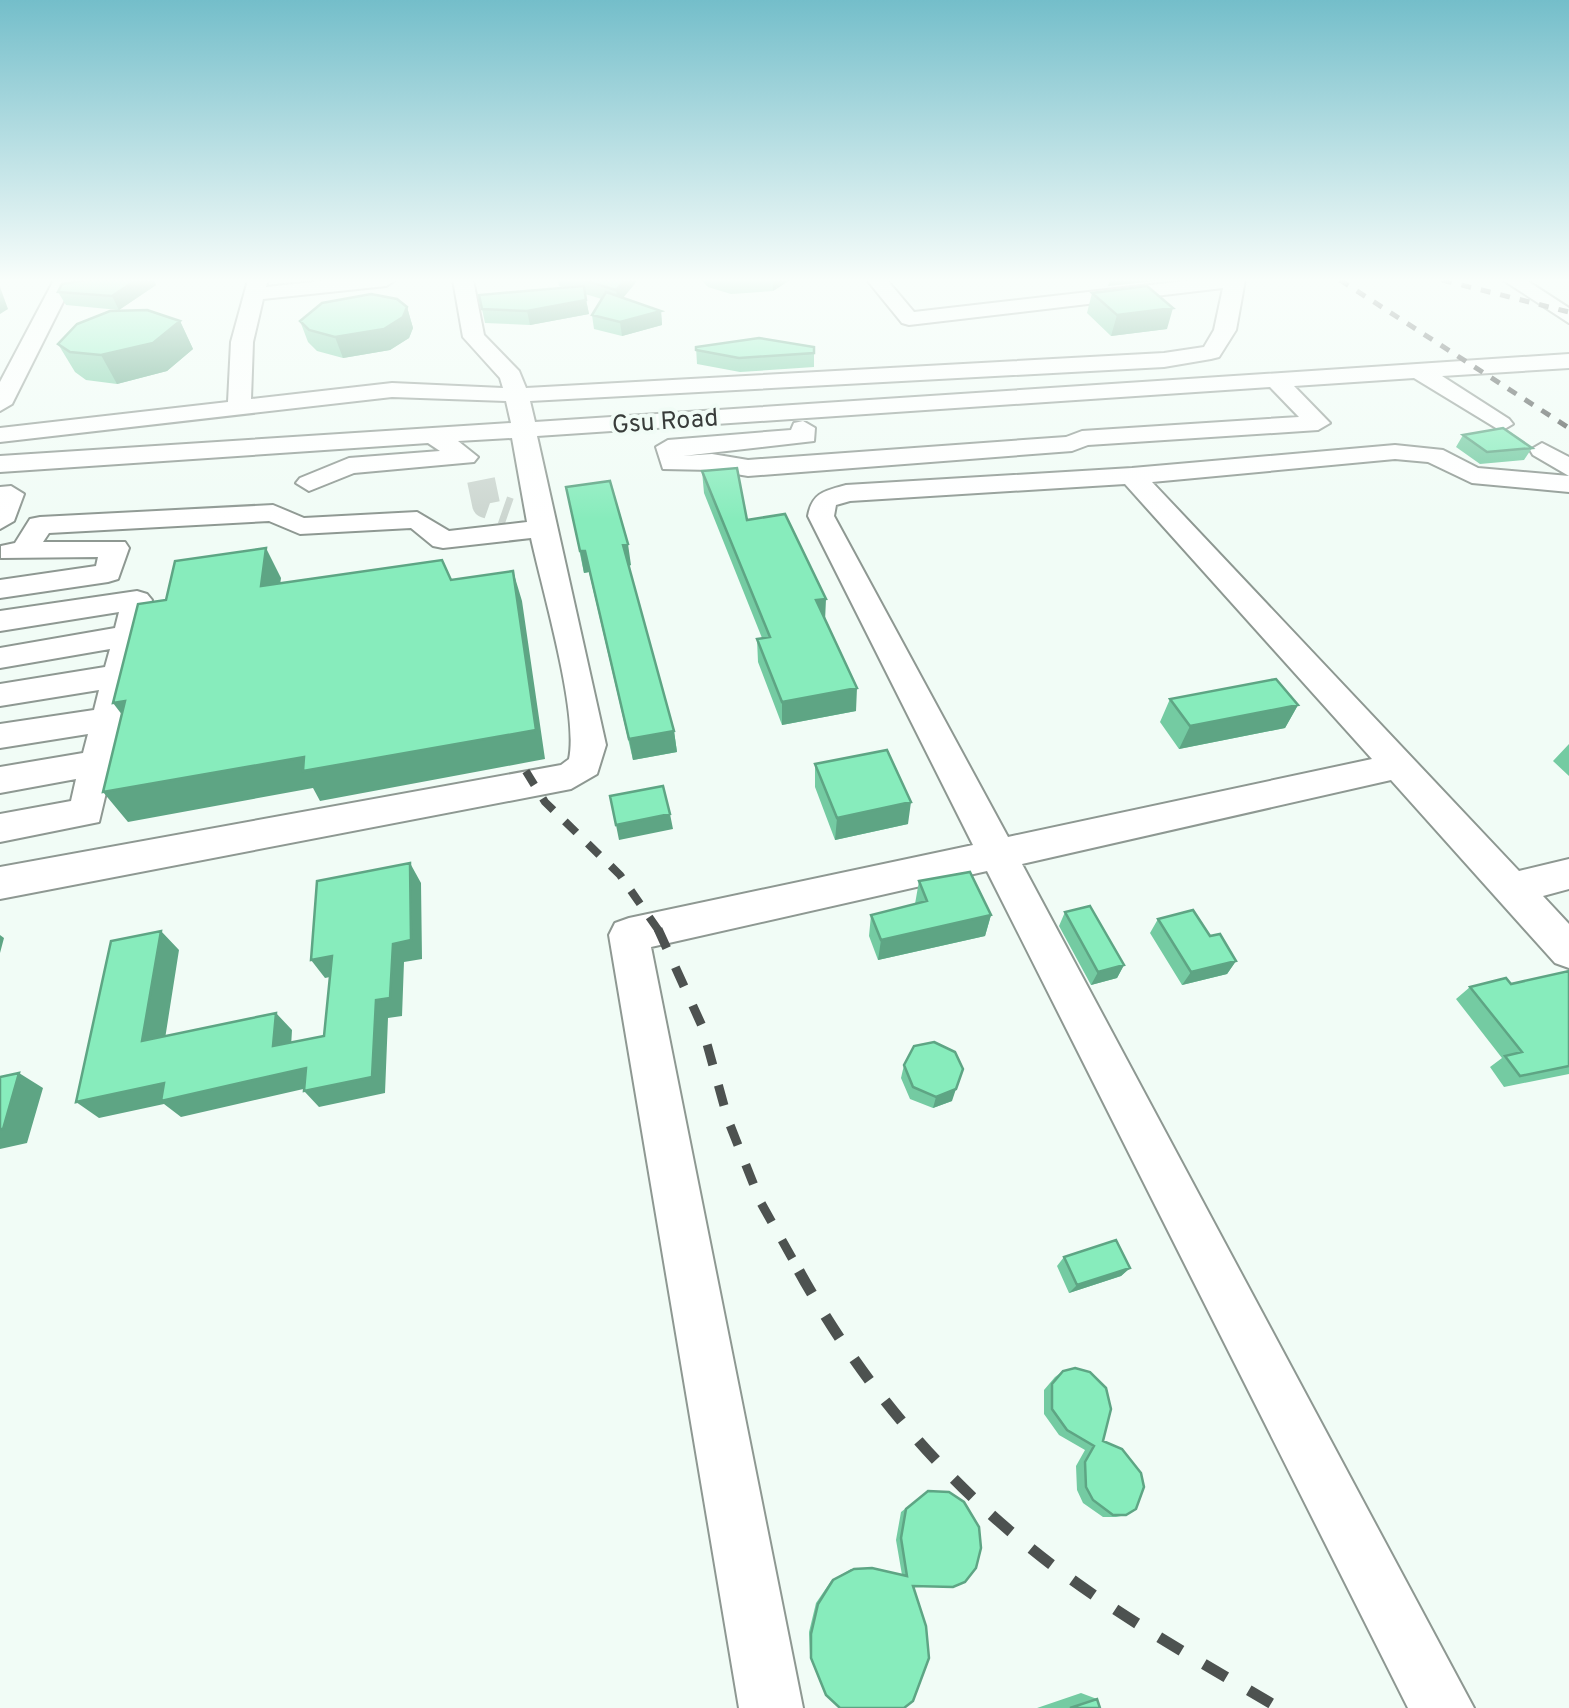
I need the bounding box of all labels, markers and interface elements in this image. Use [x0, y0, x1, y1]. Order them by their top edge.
street label: Gsu Road [611, 403, 719, 443]

